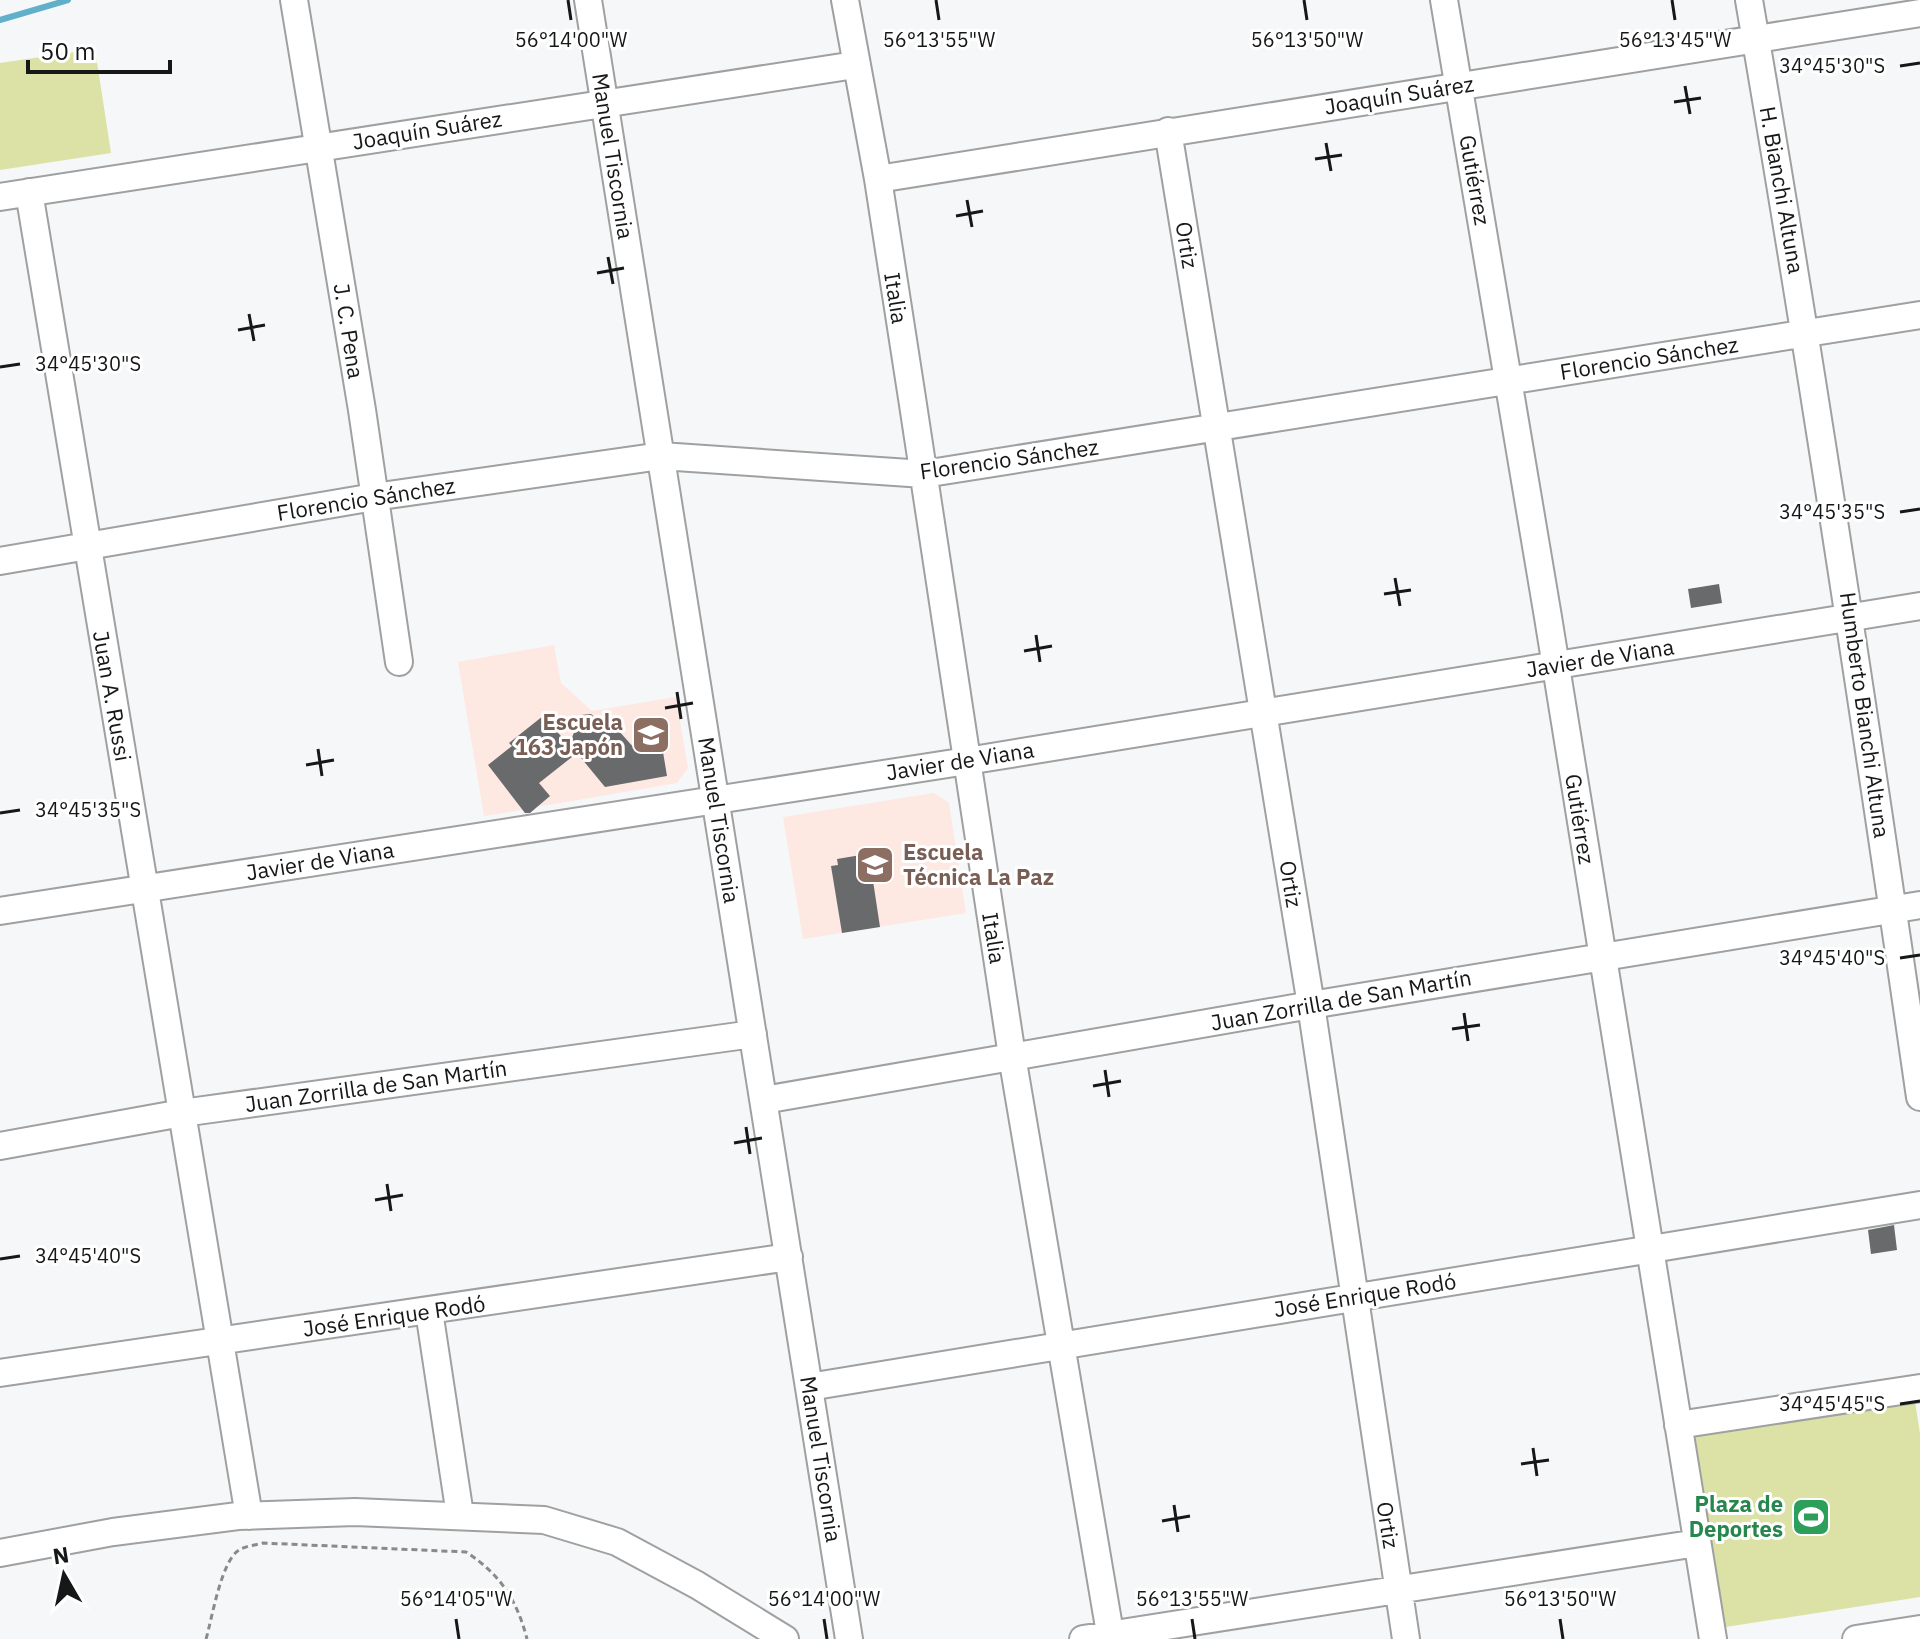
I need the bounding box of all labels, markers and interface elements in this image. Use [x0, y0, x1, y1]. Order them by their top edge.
scale bar [28, 24, 170, 74]
text: 56°14'00"W [515, 26, 628, 53]
text: 56°13'55"W [883, 26, 996, 53]
text: 56°13'50"W [1251, 26, 1364, 53]
text: 56°13'45"W [1619, 26, 1732, 53]
text: 50 m [40, 35, 95, 67]
text: 34°45'30"S [1779, 52, 1885, 79]
street label: Joaquín Suárez [1322, 68, 1476, 121]
street label: Manuel Tiscornia [586, 71, 641, 241]
street label: Joaquín Suárez [350, 103, 504, 156]
street label: H. Bianchi Altuna [1753, 104, 1812, 276]
street label: Gutiérrez [1453, 132, 1498, 227]
street label: Ortiz [1169, 219, 1206, 270]
street label: Italia [878, 270, 915, 326]
street label: J. C. Pena [328, 281, 371, 381]
street label: Florencio Sánchez [1558, 329, 1740, 386]
text: 34°45'30"S [35, 350, 141, 377]
street label: Florencio Sánchez [918, 432, 1100, 485]
street label: Florencio Sánchez [275, 470, 457, 527]
text: 34°45'35"S [1779, 498, 1885, 525]
street label: Humberto Bianchi Altuna [1834, 590, 1897, 840]
street label: Juan A. Russi [87, 628, 138, 763]
street label: Javier de Viana [1524, 631, 1676, 684]
place label: Escuela 163 Japón [514, 707, 623, 761]
school or university icon: Escuela 163 Japón [630, 714, 672, 756]
street label: Javier de Viana [884, 734, 1036, 787]
street label: Manuel Tiscornia [692, 735, 747, 905]
street label: Gutiérrez [1559, 772, 1602, 866]
text: 34°45'35"S [35, 796, 141, 823]
street label: Javier de Viana [244, 834, 396, 887]
place label: Escuela Técnica La Paz [903, 837, 1054, 891]
school or university icon: Escuela Técnica La Paz [854, 844, 896, 886]
street label: Ortiz [1273, 858, 1310, 909]
street label: Italia [976, 910, 1013, 966]
text: 34°45'40"S [1779, 944, 1885, 971]
street label: Juan Zorrilla de San Martín [1208, 962, 1474, 1037]
street label: Juan Zorrilla de San Martín [243, 1053, 509, 1118]
text: 34°45'40"S [35, 1242, 141, 1269]
street label: José Enrique Rodó [1272, 1266, 1458, 1323]
street label: José Enrique Rodó [301, 1288, 487, 1343]
street label: Manuel Tiscornia [794, 1374, 849, 1544]
text: 34°45'45"S [1779, 1390, 1885, 1417]
place label: Plaza de Deportes [1689, 1489, 1783, 1543]
sports icon: Plaza de Deportes [1790, 1496, 1832, 1538]
street label: Ortiz [1370, 1499, 1407, 1550]
north arrow [24, 1535, 104, 1615]
text: N [51, 1539, 71, 1570]
text: 56°14'05"W [400, 1585, 513, 1612]
text: 56°14'00"W [768, 1585, 881, 1612]
text: 56°13'55"W [1136, 1585, 1249, 1612]
text: 56°13'50"W [1504, 1585, 1617, 1612]

